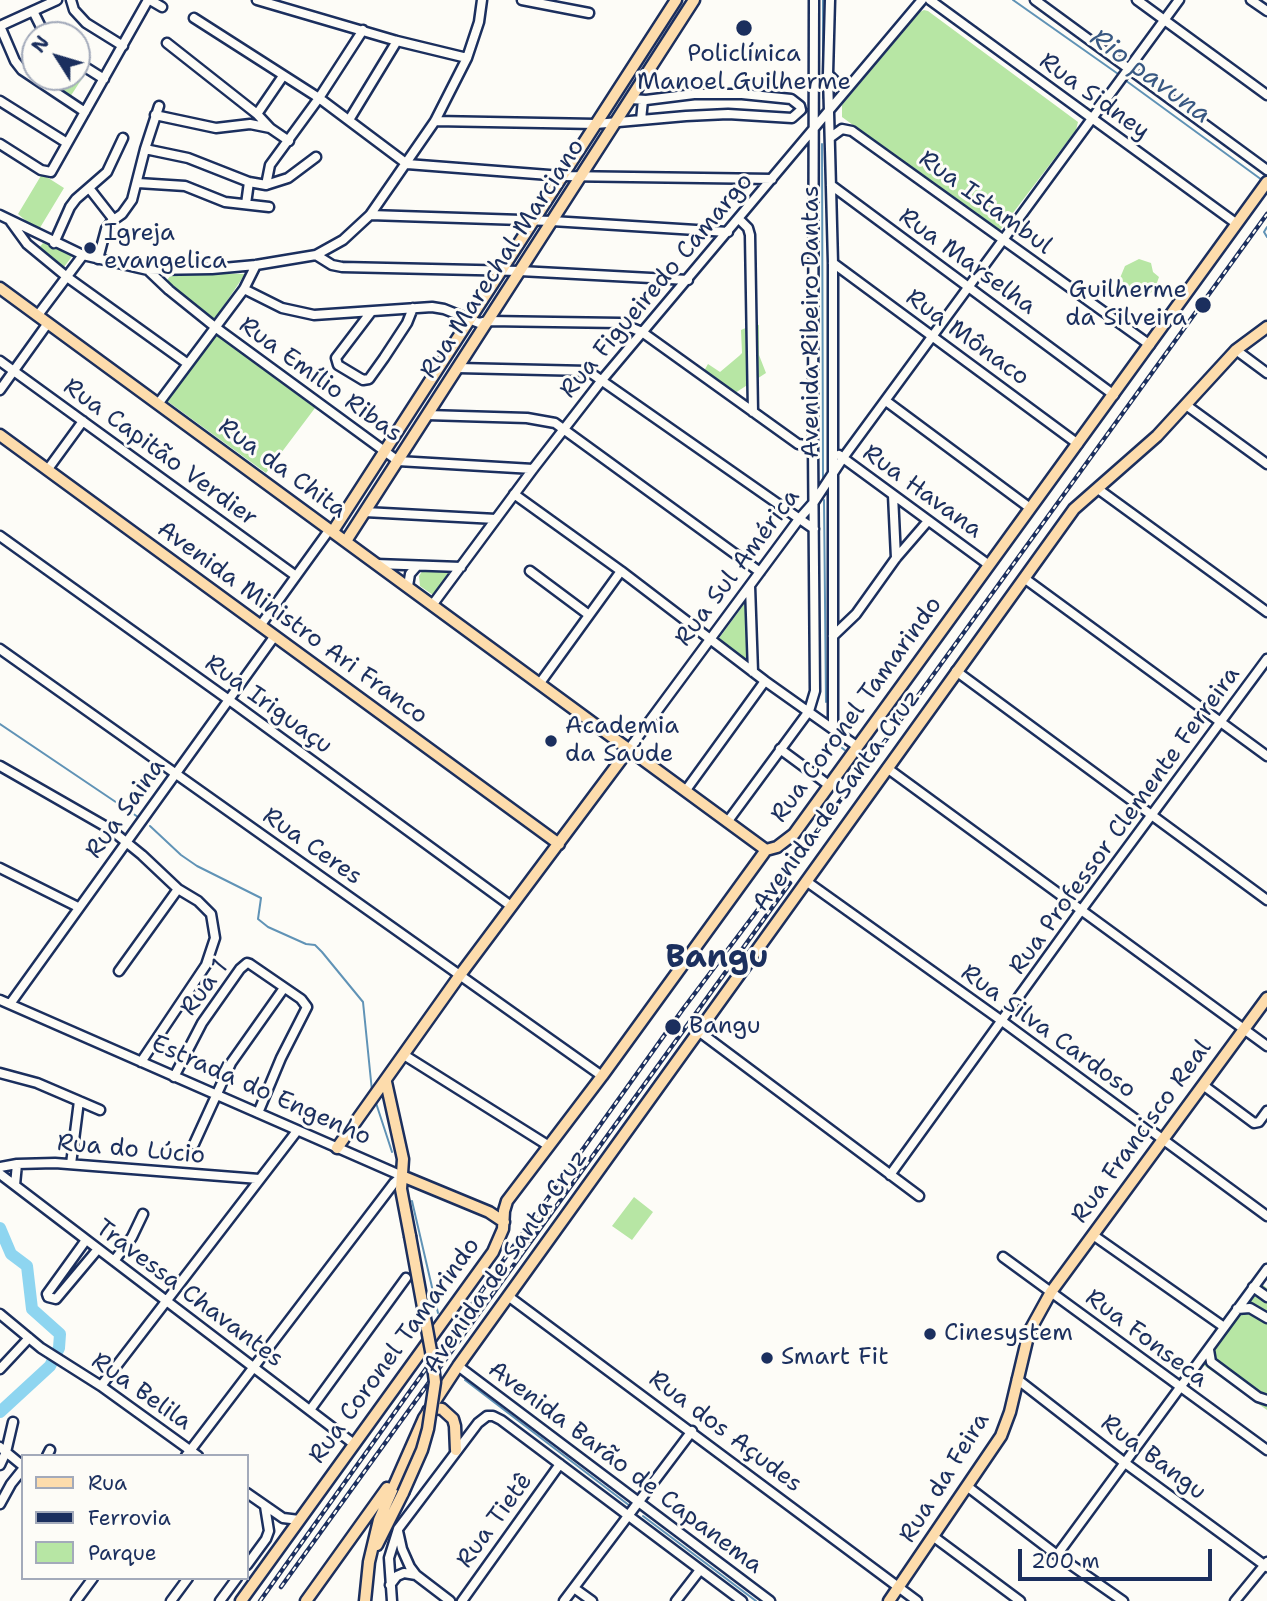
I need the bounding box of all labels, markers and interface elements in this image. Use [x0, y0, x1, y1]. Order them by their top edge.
marker: Policlínica Manoel Guilherme [734, 18, 754, 38]
north arrow [21, 21, 91, 91]
water label: Rio pavuna [1084, 23, 1216, 131]
text: N [26, 31, 55, 58]
place label: Policlínica Manoel Guilherme [637, 41, 851, 97]
street label: Rua Sidney [1033, 47, 1155, 147]
street label: Rua Marechal Marciano [415, 134, 591, 384]
street label: Rua Istambul [913, 145, 1057, 261]
street label: Rua Figueiredo Camargo [554, 168, 760, 404]
street label: Avenida Ribeiro Dantas [798, 185, 826, 459]
street label: Rua Marselha [893, 203, 1041, 321]
place label: Igreja evangelica [104, 220, 227, 276]
marker: Igreja evangelica [82, 240, 98, 256]
place label: Guilherme da Silveira [1065, 277, 1187, 333]
street label: Rua Mônaco [900, 284, 1034, 392]
marker: Guilherme da Silveira [1193, 295, 1213, 315]
street label: Rua Emílio Ribas [233, 311, 407, 449]
street label: Rua Capitão Verdier [57, 373, 263, 533]
street label: Rua da Chita [212, 413, 352, 525]
street label: Rua Havana [857, 439, 987, 545]
street label: Rua Sul América [669, 484, 807, 652]
street label: Avenida Ministro Ari Franco [151, 515, 433, 731]
street label: Rua Coronel Tamarindo [765, 591, 949, 829]
street label: Rua Iriguaçu [199, 649, 337, 761]
street label: Rua Professor Clemente Ferreira [1004, 661, 1246, 981]
street label: Avenida de Santa Cruz [747, 685, 927, 917]
place label: Academia da Saúde [565, 713, 679, 769]
marker: Academia da Saúde [543, 733, 559, 749]
street label: Rua Saina [80, 753, 172, 865]
street label: Rua Ceres [257, 802, 367, 892]
district label: Bangu [665, 940, 769, 978]
street label: Rua 1 [175, 954, 235, 1022]
street label: Rua Silva Cardoso [955, 959, 1141, 1105]
place label: Bangu [689, 1013, 761, 1041]
marker: Bangu [663, 1017, 683, 1037]
street label: Estrada do Engenho [147, 1030, 375, 1152]
street label: Rua Francisco Real [1066, 1035, 1218, 1229]
street label: Rua do Lúcio [56, 1129, 206, 1171]
street label: Avenida de Santa Cruz [418, 1145, 594, 1379]
street label: Travessa Chavantes [89, 1214, 289, 1374]
street label: Rua Coronel Tamarindo [303, 1232, 487, 1470]
street label: Rua Fonseca [1079, 1284, 1213, 1394]
place label: Cinesystem [944, 1320, 1073, 1348]
marker: Cinesystem [922, 1326, 938, 1342]
place label: Smart Fit [781, 1344, 889, 1372]
street label: Rua Belila [85, 1347, 197, 1437]
marker: Smart Fit [759, 1350, 775, 1366]
street label: Avenida Barão de Capanema [482, 1355, 768, 1581]
street label: Rua dos Açudes [643, 1365, 807, 1499]
street label: Rua da Feira [894, 1408, 996, 1548]
street label: Rua Bangu [1095, 1409, 1211, 1507]
legend [21, 1454, 248, 1580]
street label: Rua Tietê [451, 1468, 539, 1574]
text: Rua [88, 1469, 127, 1497]
text: Ferrovia [88, 1504, 171, 1532]
scale bar [1022, 1534, 1216, 1578]
text: Parque [88, 1539, 157, 1567]
text: 200 m [1031, 1547, 1100, 1575]

